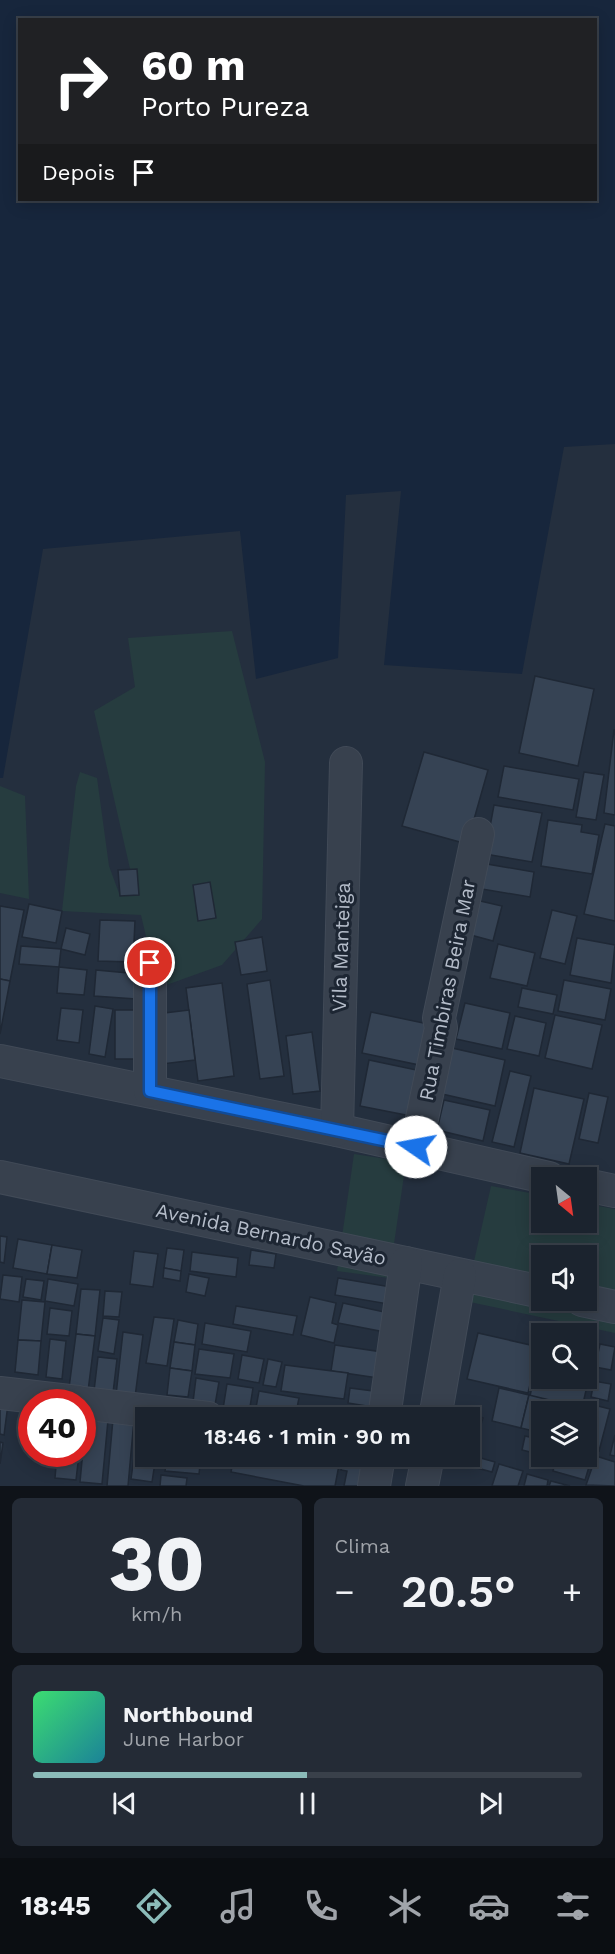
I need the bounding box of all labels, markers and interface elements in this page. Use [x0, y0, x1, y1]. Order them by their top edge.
text: 60 m [141, 41, 245, 90]
icon: right [42, 42, 120, 120]
text: Porto Pureza [141, 91, 309, 123]
icon: arrive [127, 156, 160, 189]
text: Depois [42, 160, 115, 185]
street label: Rua Timbiras Beira Mar [414, 877, 480, 1103]
street label: Vila Manteiga [327, 882, 355, 1012]
pin [124, 937, 175, 988]
icon: arrive [133, 946, 166, 979]
position arrow [384, 1115, 448, 1179]
north arrow [531, 1167, 597, 1233]
map controls [531, 1167, 597, 1467]
street label: Avenida Bernardo Sayão [154, 1198, 388, 1270]
button: sound [531, 1245, 597, 1311]
button: search [531, 1323, 597, 1389]
speed limit sign: 40 [18, 1389, 96, 1467]
button: layers [531, 1401, 597, 1467]
text: 18:46 · 1 min · 90 m [204, 1424, 411, 1449]
text: 30 [109, 1517, 205, 1609]
text: Clima [335, 1534, 390, 1558]
text: 20.5° [401, 1565, 516, 1618]
text: − [335, 1572, 354, 1611]
text: + [562, 1572, 582, 1611]
text: km/h [131, 1602, 183, 1626]
text: Northbound [123, 1702, 253, 1727]
text: June Harbor [123, 1727, 244, 1751]
icon: previous [108, 1787, 141, 1820]
icon: pause [291, 1787, 324, 1820]
icon: next [474, 1787, 507, 1820]
icon: directions [133, 1885, 175, 1927]
icon: music [217, 1885, 259, 1927]
icon: phone [300, 1885, 342, 1927]
icon: climate [384, 1885, 426, 1927]
icon: car [468, 1885, 510, 1927]
icon: filters [552, 1885, 594, 1927]
text: 18:45 [21, 1890, 91, 1922]

